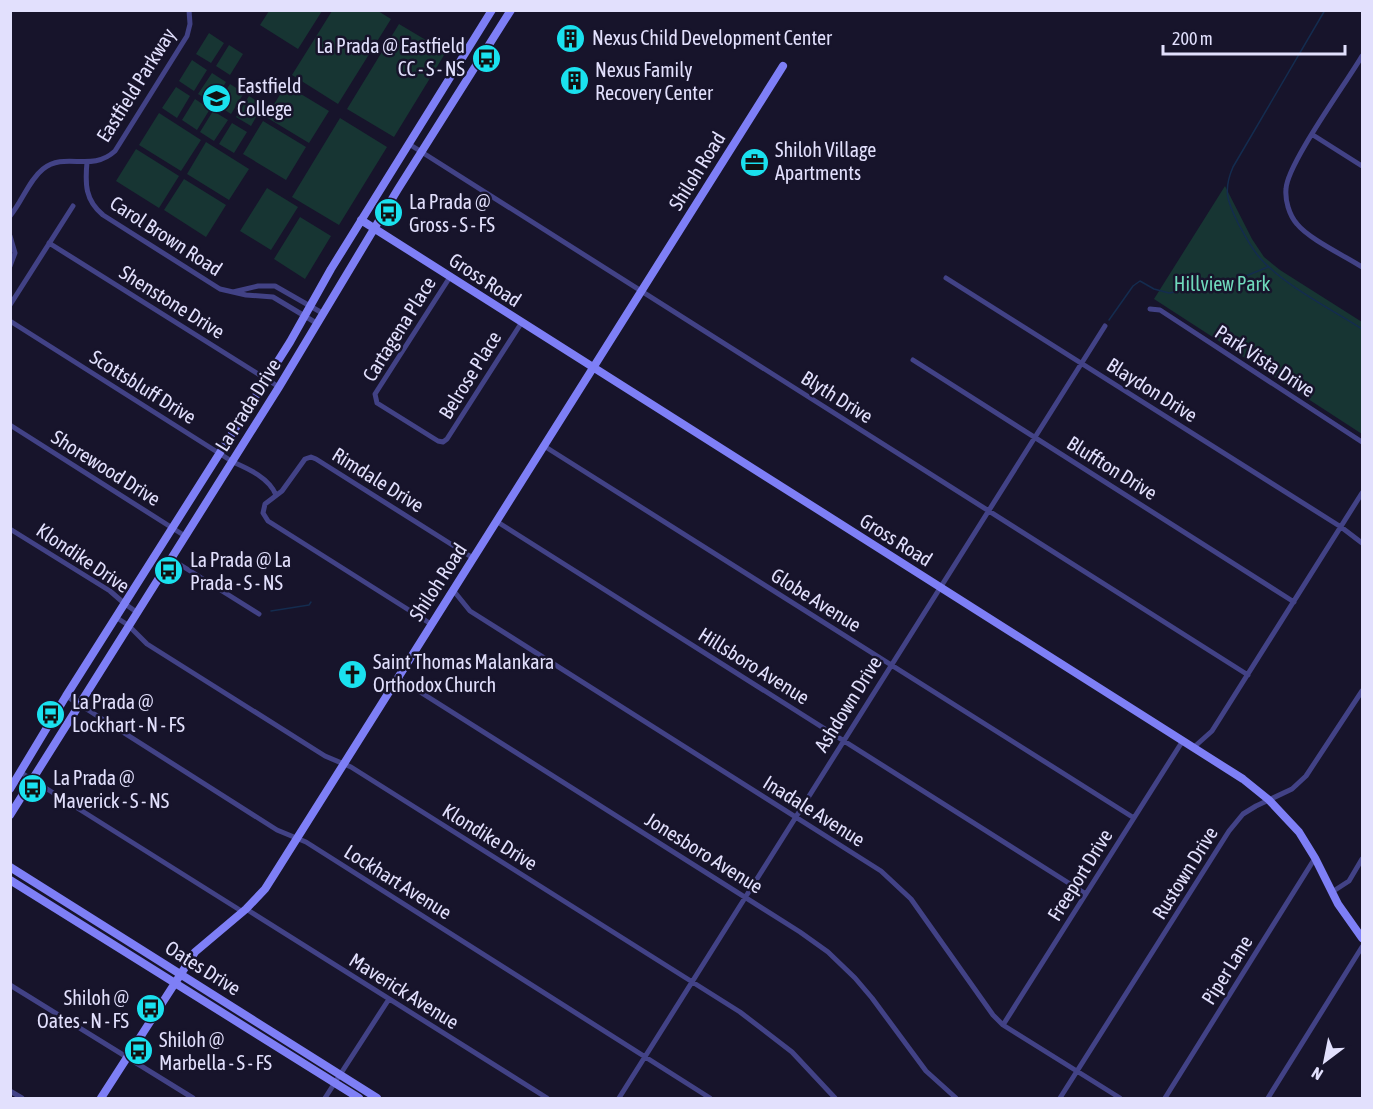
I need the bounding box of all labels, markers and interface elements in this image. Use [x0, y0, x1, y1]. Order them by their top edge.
scale bar [1163, 18, 1344, 56]
building icon: Nexus Child Development Center [555, 22, 587, 54]
street label: Eastfield Parkway [91, 24, 180, 146]
place label: Nexus Child Development Center [592, 26, 833, 49]
text: 200 m [1172, 28, 1213, 49]
place label: La Prada @ Eastfield CC - S - NS [316, 34, 465, 80]
bus stop icon: La Prada @ Eastfield CC - S - NS [470, 42, 502, 74]
place label: Nexus Family Recovery Center [595, 58, 714, 104]
building icon: Nexus Family Recovery Center [558, 65, 590, 97]
place label: Eastfield College [237, 74, 301, 120]
school or university icon: Eastfield College [200, 82, 232, 114]
street label: Shiloh Road [664, 127, 730, 214]
place label: Shiloh Village Apartments [775, 138, 876, 184]
office icon: Shiloh Village Apartments [738, 146, 770, 178]
place label: La Prada @ Gross - S - FS [409, 190, 495, 236]
street label: Carol Brown Road [106, 191, 227, 280]
bus stop icon: La Prada @ Gross - S - FS [372, 197, 404, 229]
street label: Gross Road [445, 248, 525, 311]
street label: Shenstone Drive [116, 260, 229, 343]
street label: Cartagena Place [357, 272, 440, 385]
park label: Hillview Park [1174, 272, 1270, 295]
street label: Park Vista Drive [1211, 320, 1319, 401]
street label: Belrose Place [434, 327, 506, 423]
street label: Scottsbluff Drive [86, 345, 201, 428]
street label: Blaydon Drive [1103, 353, 1202, 426]
street label: La Prada Drive [210, 354, 285, 455]
street label: Blyth Drive [797, 366, 877, 427]
street label: Shorewood Drive [48, 425, 165, 510]
street label: Bluffton Drive [1063, 431, 1161, 504]
street label: Rimdale Drive [328, 442, 428, 517]
street label: Gross Road [856, 508, 937, 571]
street label: Klondike Drive [32, 518, 134, 597]
street label: Shiloh Road [404, 539, 471, 625]
place label: La Prada @ La Prada - S - NS [190, 548, 291, 594]
bus stop icon: La Prada @ La Prada - S - NS [153, 555, 185, 587]
street label: Globe Avenue [767, 563, 866, 636]
street label: Hillsboro Avenue [695, 622, 814, 709]
place label: Saint Thomas Malankara Orthodox Church [373, 650, 554, 696]
street label: Ashdown Drive [809, 652, 886, 756]
church icon: Saint Thomas Malankara Orthodox Church [336, 658, 368, 690]
place label: La Prada @ Lockhart - N - FS [72, 690, 185, 736]
bus stop icon: La Prada @ Lockhart - N - FS [35, 698, 67, 730]
place label: La Prada @ Maverick - S - NS [53, 766, 169, 812]
street label: Inadale Avenue [759, 770, 869, 851]
bus stop icon: La Prada @ Maverick - S - NS [16, 773, 48, 805]
street label: Klondike Drive [439, 798, 542, 875]
street label: Jonesboro Avenue [641, 807, 767, 898]
street label: Rustown Drive [1147, 822, 1222, 923]
street label: Freeport Drive [1042, 825, 1117, 925]
street label: Lockhart Avenue [340, 840, 456, 924]
street label: Piper Lane [1196, 931, 1257, 1008]
street label: Oates Drive [161, 936, 245, 1000]
street label: Maverick Avenue [345, 948, 463, 1033]
place label: Shiloh @ Oates - N - FS [37, 986, 129, 1032]
bus stop icon: Shiloh @ Oates - N - FS [134, 993, 166, 1025]
place label: Shiloh @ Marbella - S - FS [159, 1028, 272, 1074]
north arrow [1295, 1031, 1355, 1091]
bus stop icon: Shiloh @ Marbella - S - FS [122, 1035, 154, 1067]
text: N [1308, 1064, 1326, 1084]

